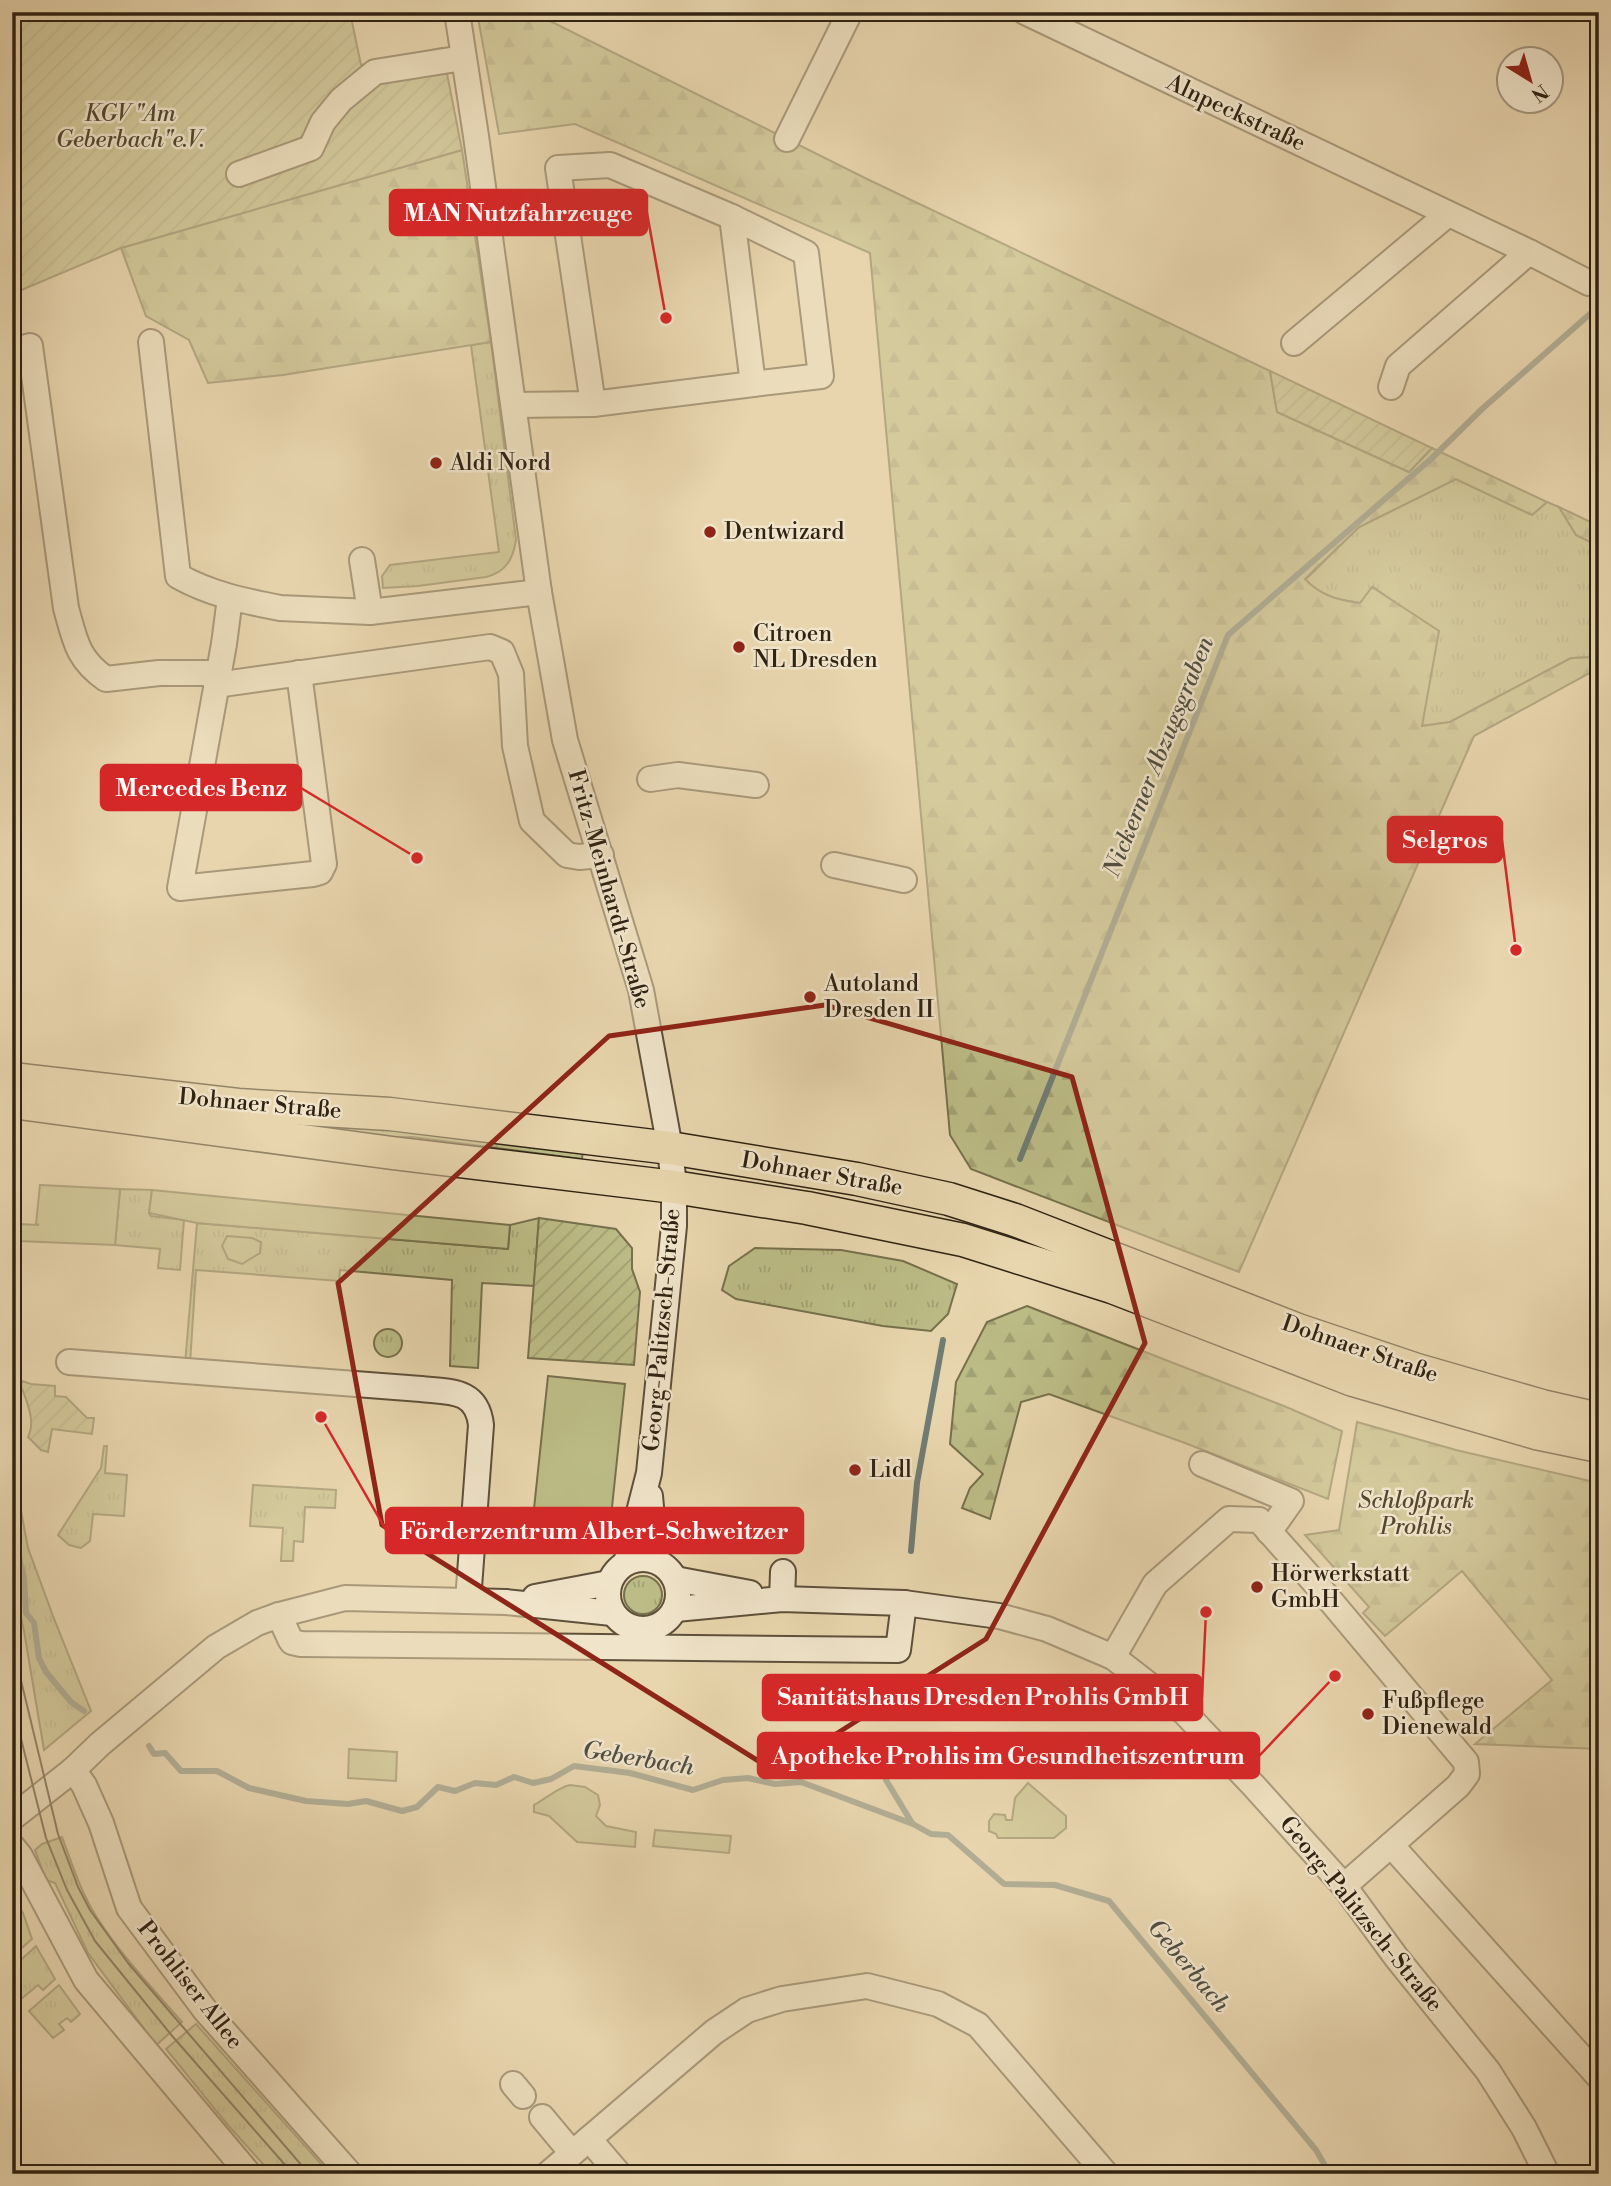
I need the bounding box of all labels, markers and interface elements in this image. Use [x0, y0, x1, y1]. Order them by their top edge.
north arrow [1496, 46, 1566, 116]
street label: Alnpeckstraße [1161, 68, 1310, 157]
text: N [1526, 79, 1553, 107]
park label: KGV "Am Geberbach"e.V. [56, 100, 205, 154]
callout: MAN Nutzfahrzeuge [390, 190, 647, 235]
text: MAN Nutzfahrzeuge [403, 199, 633, 229]
place label: Aldi Nord [449, 449, 551, 477]
marker: Aldi Nord [428, 455, 444, 471]
place label: Dentwizard [724, 518, 844, 546]
marker: Dentwizard [702, 524, 718, 540]
place label: Citroen NL Dresden [753, 620, 878, 674]
water label: Nickerner Abzugsgraben [1097, 632, 1221, 882]
marker: Citroen NL Dresden [731, 639, 747, 655]
callout: Mercedes Benz [101, 765, 301, 810]
street label: Fritz-Meinhardt-Straße [561, 766, 657, 1012]
text: Mercedes Benz [115, 774, 287, 804]
callout: Selgros [1388, 817, 1502, 862]
text: Selgros [1402, 826, 1488, 856]
place label: Autoland Dresden II [823, 970, 934, 1024]
marker: Autoland Dresden II [802, 989, 818, 1005]
street label: Dohnaer Straße [177, 1083, 343, 1125]
street label: Dohnaer Straße [739, 1146, 905, 1202]
street label: Georg-Palitzsch-Straße [637, 1207, 687, 1453]
street label: Dohnaer Straße [1278, 1309, 1442, 1389]
place label: Lidl [869, 1456, 912, 1484]
marker: Lidl [847, 1462, 863, 1478]
park label: Schloßpark Prohlis [1358, 1487, 1474, 1541]
callout: Förderzentrum Albert-Schweitzer [386, 1508, 803, 1553]
text: Förderzentrum Albert-Schweitzer [399, 1517, 789, 1547]
place label: Hörwerkstatt GmbH [1271, 1560, 1410, 1614]
marker: Hörwerkstatt GmbH [1249, 1579, 1265, 1595]
callout: Sanitätshaus Dresden Prohlis GmbH [763, 1675, 1202, 1720]
text: Sanitätshaus Dresden Prohlis GmbH [777, 1683, 1189, 1713]
place label: Fußpflege Dienewald [1382, 1687, 1492, 1741]
marker: Fußpflege Dienewald [1360, 1706, 1376, 1722]
callout: Apotheke Prohlis im Gesundheitszentrum [758, 1733, 1259, 1778]
water label: Geberbach [580, 1735, 697, 1783]
text: Apotheke Prohlis im Gesundheitszentrum [770, 1742, 1245, 1772]
street label: Georg-Palitzsch-Straße [1273, 1810, 1449, 2018]
water label: Geberbach [1140, 1913, 1236, 2019]
street label: Prohliser Allee [131, 1915, 249, 2055]

